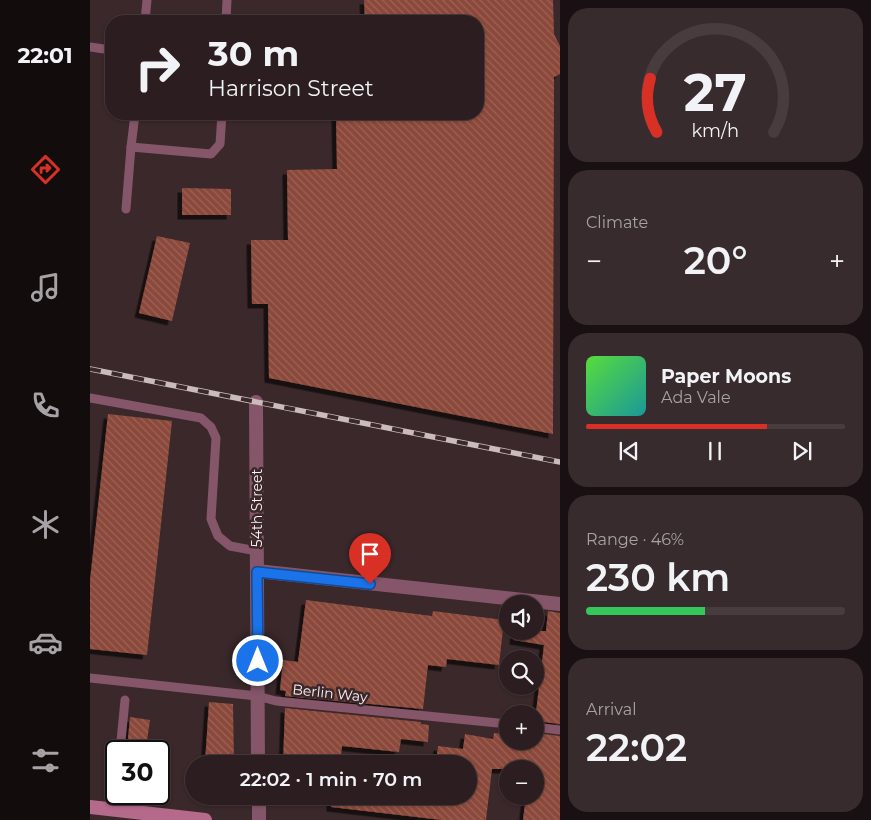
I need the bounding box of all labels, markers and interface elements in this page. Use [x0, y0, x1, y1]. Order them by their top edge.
text: 30 m [208, 32, 299, 75]
icon: right [125, 35, 190, 100]
text: 22:01 [17, 42, 73, 69]
text: 27 [684, 61, 747, 124]
text: Harrison Street [208, 75, 374, 102]
text: km/h [692, 120, 739, 141]
icon: directions [28, 152, 63, 187]
text: Climate [586, 213, 648, 232]
text: 20° [684, 237, 747, 284]
text: − [586, 244, 602, 278]
text: + [829, 244, 845, 278]
icon: music [28, 270, 63, 305]
text: Paper Moons [661, 365, 791, 388]
icon: phone [28, 388, 63, 423]
text: Ada Vale [661, 388, 731, 407]
icon: previous [615, 437, 643, 465]
icon: pause [701, 437, 729, 465]
icon: next [788, 437, 816, 465]
street label: 54th Street [248, 469, 266, 547]
icon: climate [28, 507, 63, 542]
text: Range · 46% [586, 530, 684, 549]
pin [349, 533, 391, 584]
icon: arrive [356, 540, 384, 568]
text: 230 km [586, 554, 730, 601]
map controls [499, 595, 544, 805]
button: sound [499, 595, 544, 640]
icon: car [28, 625, 63, 660]
position arrow [231, 634, 283, 686]
button: search [499, 650, 544, 695]
street label: Berlin Way [291, 680, 369, 706]
text: Arrival [586, 700, 636, 719]
button: + [499, 705, 544, 750]
text: 22:02 [586, 724, 687, 771]
speed limit sign: 30 [105, 740, 170, 805]
icon: filters [28, 743, 63, 778]
button: − [499, 760, 544, 805]
text: 22:02 · 1 min · 70 m [240, 768, 422, 791]

